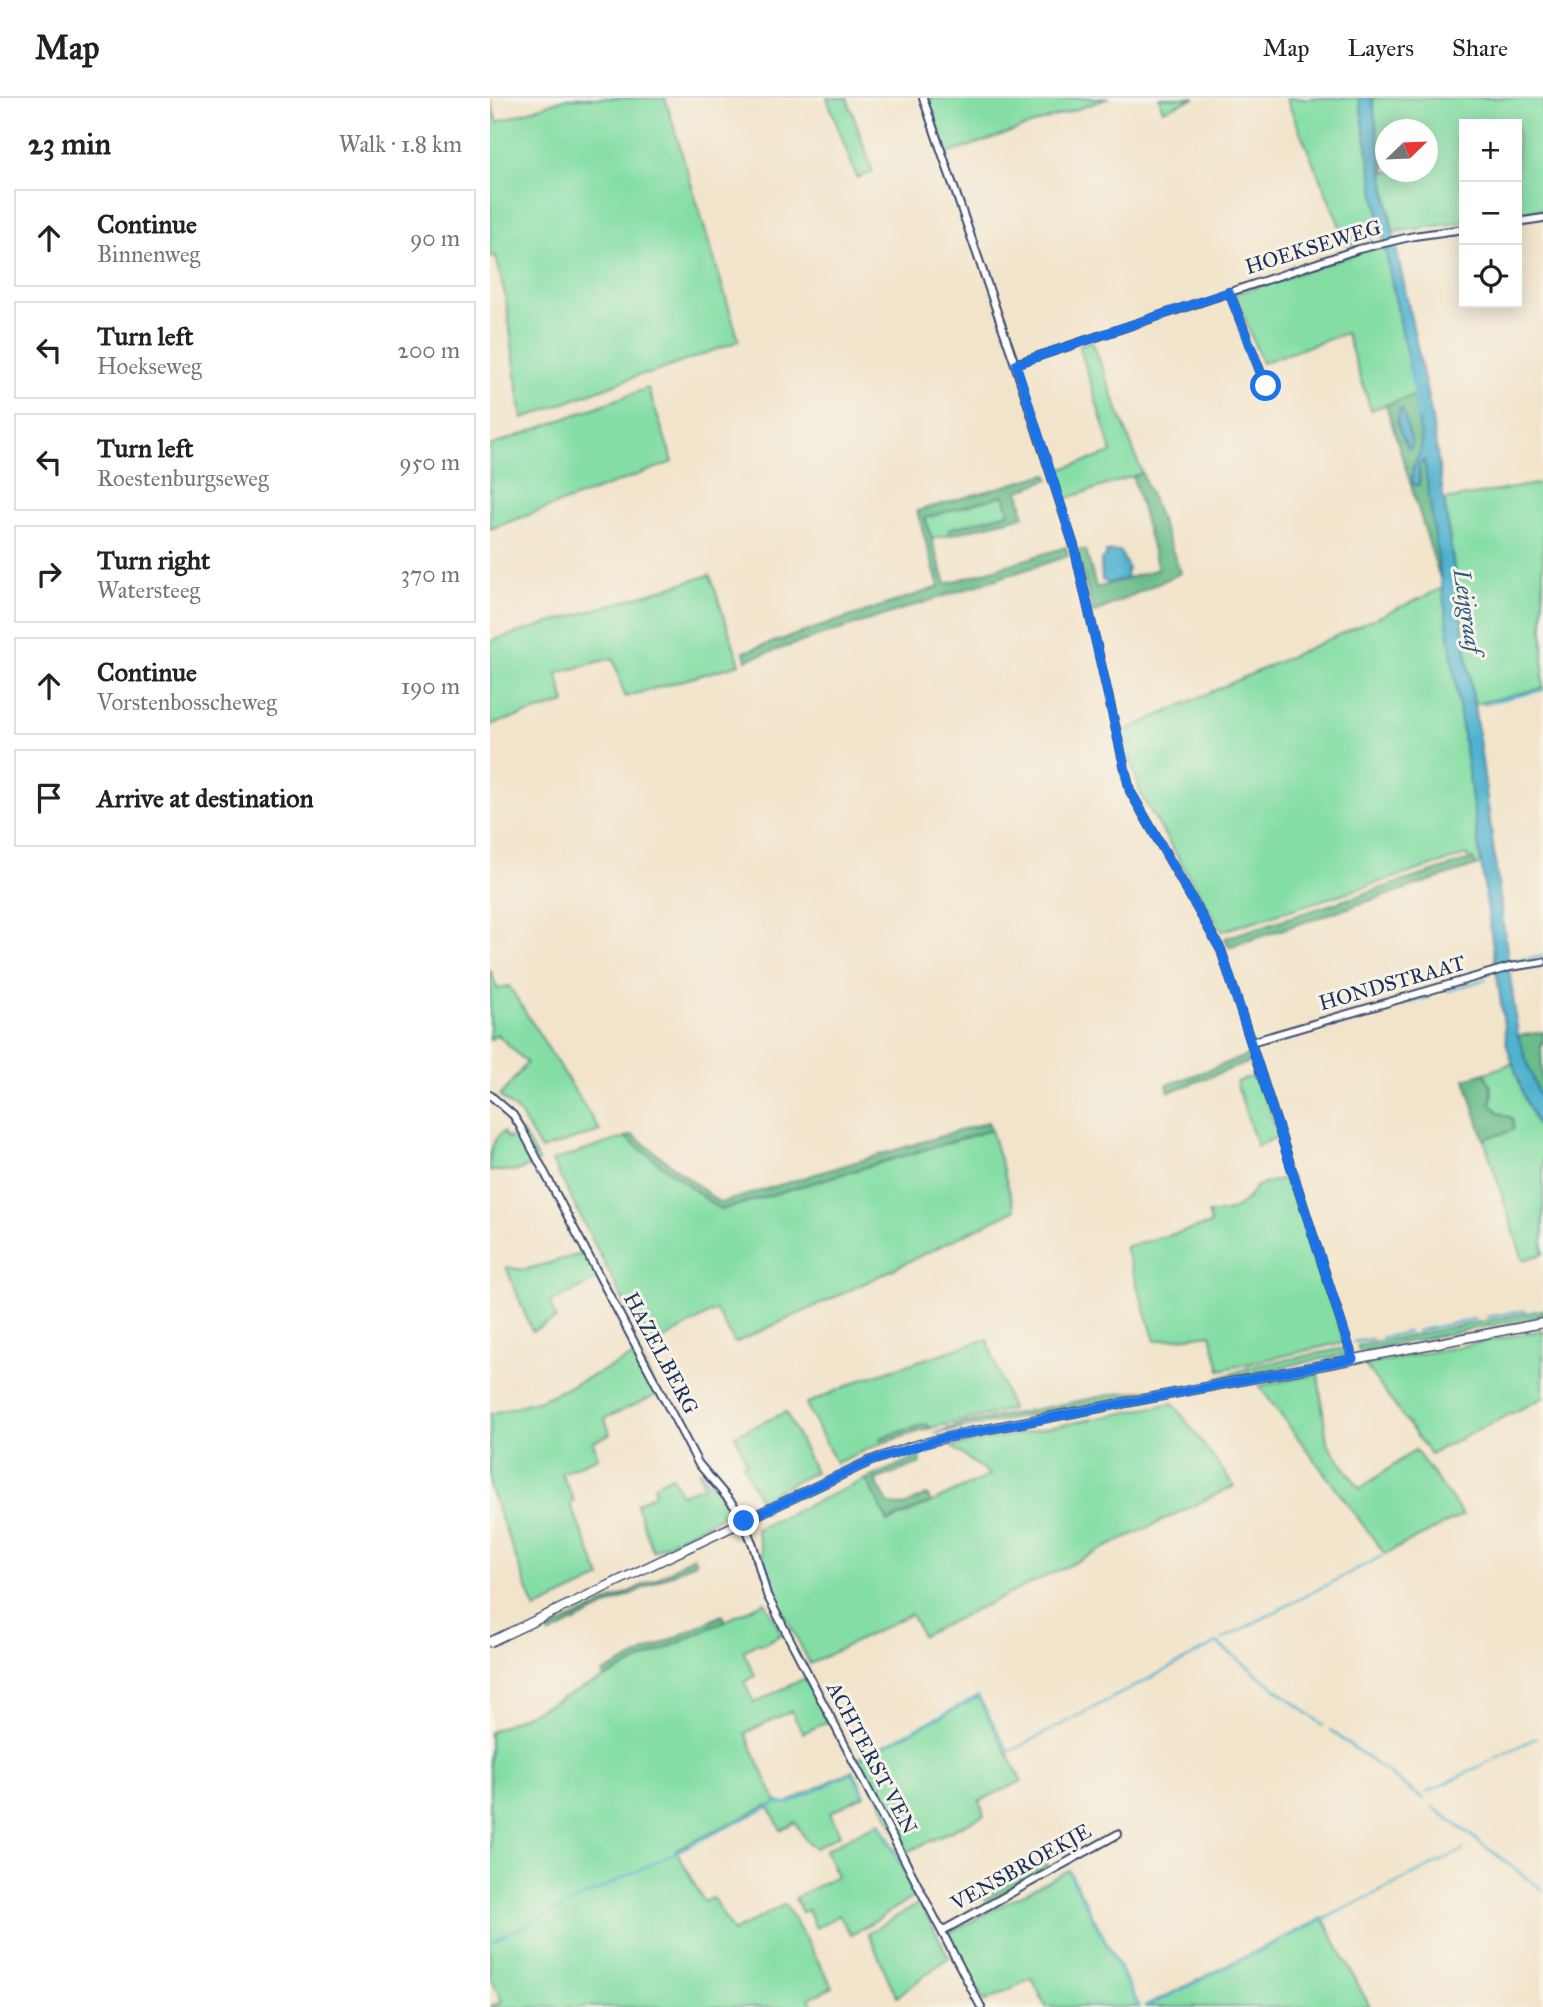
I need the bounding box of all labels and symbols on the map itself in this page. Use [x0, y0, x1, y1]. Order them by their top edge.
north arrow [1375, 119, 1438, 182]
street label: HOEKSEWEG [1242, 214, 1384, 280]
route start [1250, 370, 1281, 401]
water label: Leijgraaf [1447, 566, 1489, 662]
street label: HONDSTRAAT [1316, 950, 1468, 1016]
street label: HAZELBERG [618, 1288, 704, 1418]
route end [728, 1505, 759, 1536]
street label: ACHTERST VEN [820, 1676, 923, 1839]
street label: VENSBROEKJE [945, 1818, 1096, 1917]

